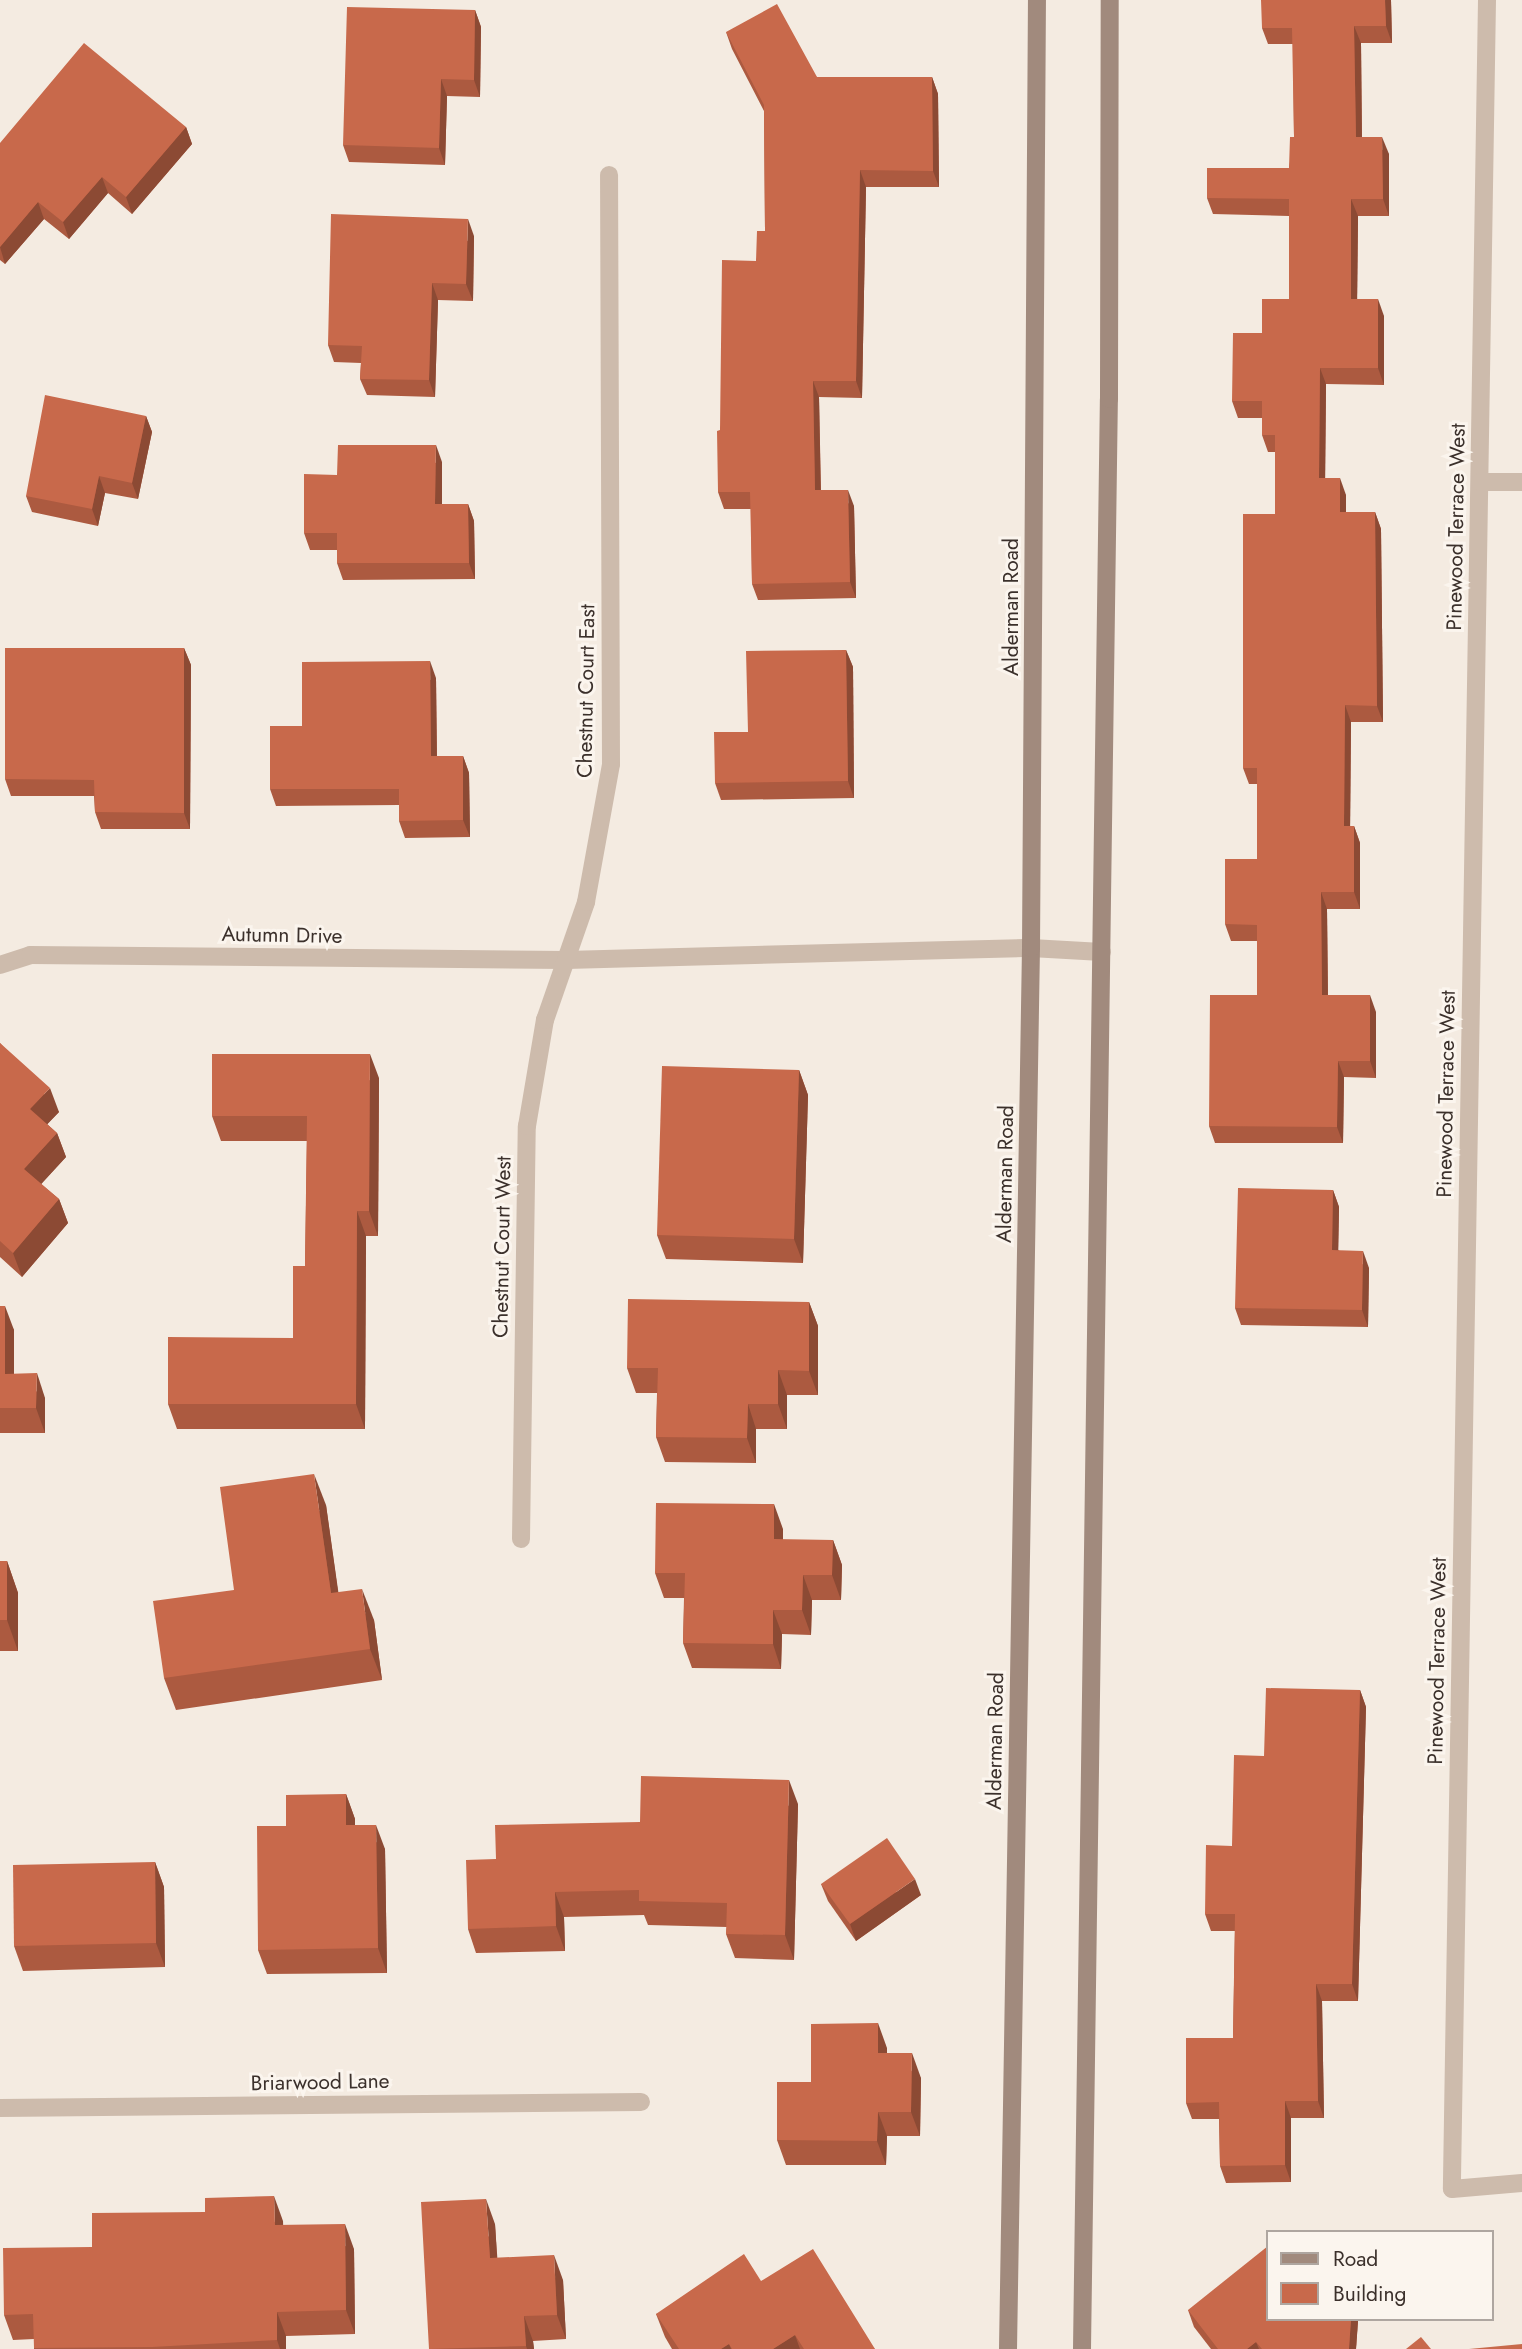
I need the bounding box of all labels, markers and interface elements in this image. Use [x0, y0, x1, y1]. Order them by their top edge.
street label: Pinewood Terrace West [1442, 423, 1470, 631]
street label: Alderman Road [998, 538, 1024, 676]
street label: Chestnut Court East [572, 604, 600, 778]
street label: Autumn Drive [221, 921, 343, 949]
street label: Pinewood Terrace West [1432, 990, 1460, 1198]
street label: Alderman Road [991, 1105, 1019, 1243]
street label: Chestnut Court West [488, 1156, 516, 1338]
street label: Pinewood Terrace West [1423, 1557, 1451, 1765]
street label: Alderman Road [981, 1672, 1009, 1810]
street label: Briarwood Lane [250, 2068, 390, 2096]
legend [1266, 2230, 1494, 2321]
text: Road [1333, 2244, 1378, 2274]
text: Building [1333, 2279, 1406, 2309]

